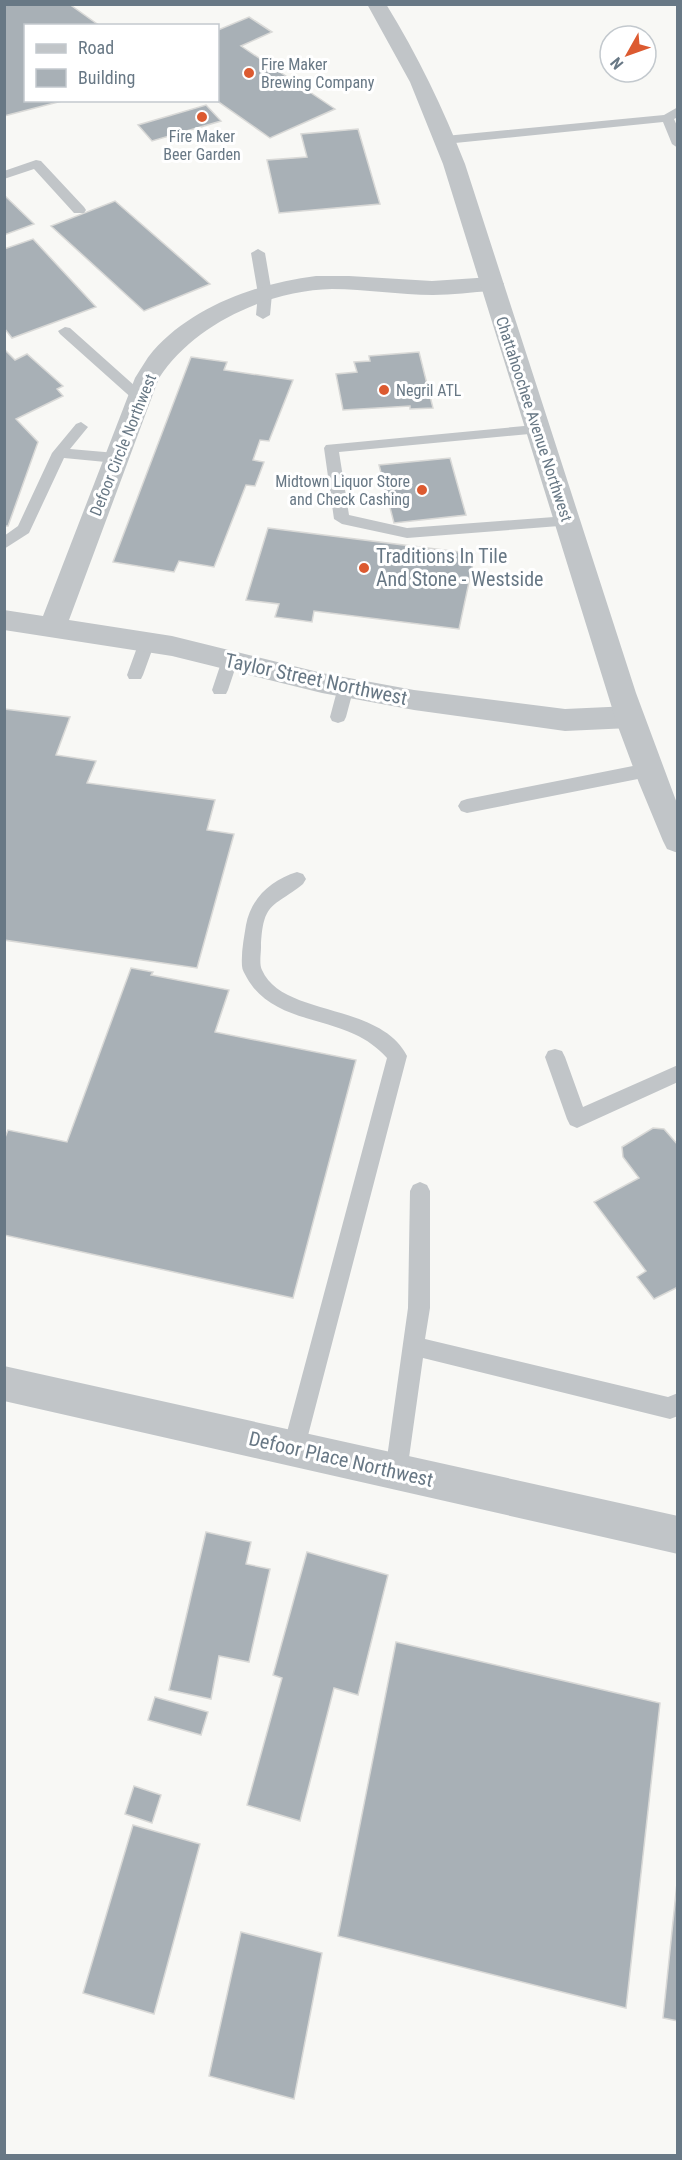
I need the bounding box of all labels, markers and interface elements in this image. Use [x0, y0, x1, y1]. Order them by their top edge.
legend [24, 24, 219, 102]
north arrow [598, 24, 658, 84]
text: Road [78, 37, 114, 58]
text: N [606, 53, 627, 73]
place label: Fire Maker Brewing Company [261, 55, 375, 92]
marker: Fire Maker Brewing Company [242, 66, 256, 80]
text: Building [78, 67, 135, 88]
marker: Fire Maker Beer Garden [195, 110, 209, 124]
place label: Fire Maker Beer Garden [163, 127, 241, 164]
street label: Chattahoochee Avenue Northwest [492, 314, 576, 524]
street label: Defoor Circle Northwest [86, 371, 160, 519]
place label: Negril ATL [396, 381, 462, 400]
marker: Negril ATL [377, 383, 391, 397]
place label: Midtown Liquor Store and Check Cashing [275, 472, 410, 509]
marker: Midtown Liquor Store and Check Cashing [415, 483, 429, 497]
place label: Traditions In Tile And Stone - Westside [376, 544, 543, 591]
marker: Traditions In Tile And Stone - Westside [357, 561, 371, 575]
street label: Taylor Street Northwest [223, 648, 409, 710]
street label: Defoor Place Northwest [247, 1426, 436, 1492]

